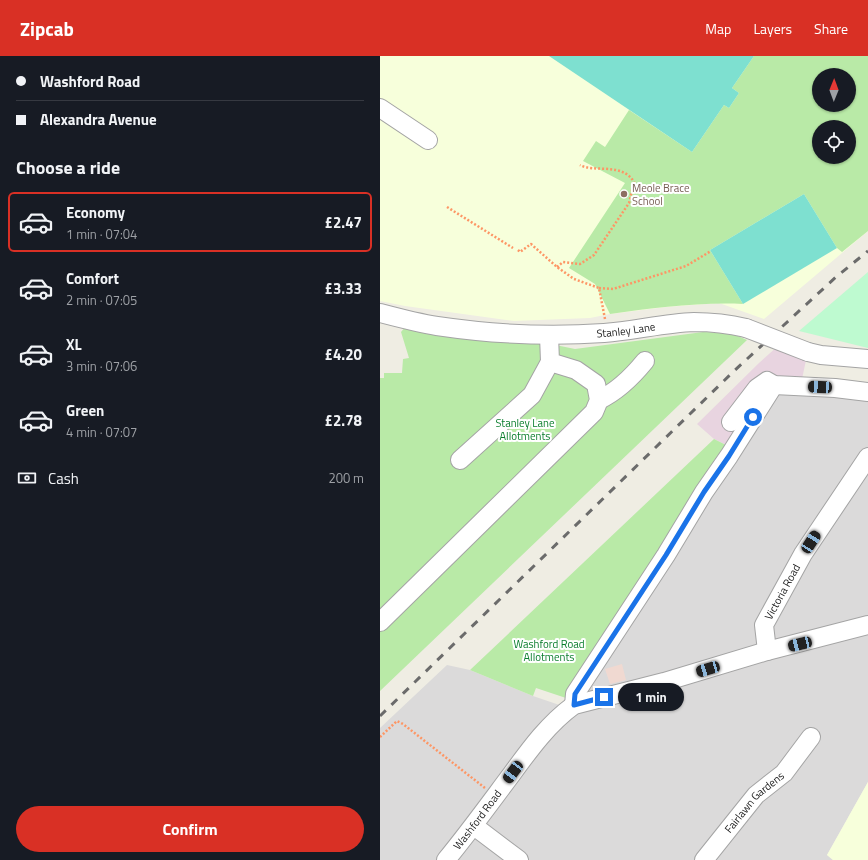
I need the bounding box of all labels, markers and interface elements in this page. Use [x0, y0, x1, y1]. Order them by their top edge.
text: Zipcab [20, 14, 74, 43]
text: Map [705, 18, 731, 39]
text: Layers [753, 18, 792, 39]
text: Share [814, 18, 848, 39]
north arrow [812, 68, 856, 112]
map controls [812, 68, 856, 164]
text: Washford Road [40, 70, 140, 93]
text: Alexandra Avenue [40, 108, 157, 131]
button: locate [812, 120, 856, 164]
text: Choose a ride [16, 154, 120, 181]
place label: Meole Brace School [632, 180, 690, 209]
marker: Meole Brace School [619, 189, 629, 199]
text: Economy [66, 201, 125, 224]
icon: car [18, 204, 54, 240]
text: £2.47 [325, 211, 362, 234]
text: 1 min · 07:04 [66, 224, 137, 244]
text: Comfort [66, 267, 119, 290]
icon: car [18, 270, 54, 306]
text: £3.33 [325, 277, 362, 300]
text: 2 min · 07:05 [66, 290, 137, 310]
street label: Stanley Lane [596, 318, 657, 341]
text: XL [66, 333, 82, 356]
icon: car [18, 336, 54, 372]
text: £4.20 [325, 343, 362, 366]
text: 3 min · 07:06 [66, 356, 137, 376]
car [808, 380, 832, 394]
text: Green [66, 399, 104, 422]
icon: car [18, 402, 54, 438]
route start [744, 408, 762, 426]
text: £2.78 [325, 409, 362, 432]
park label: Stanley Lane Allotments [495, 415, 555, 444]
text: 4 min · 07:07 [66, 422, 137, 442]
icon: cash [16, 467, 38, 489]
text: Cash [48, 467, 79, 490]
text: 200 m [328, 468, 364, 488]
car [799, 529, 823, 555]
street label: Victoria Road [760, 561, 804, 623]
car [787, 635, 813, 653]
park label: Washford Road Allotments [513, 636, 585, 665]
car [695, 660, 721, 678]
callout: 1 min [618, 683, 684, 711]
text: 1 min [635, 687, 667, 707]
route end [595, 688, 613, 706]
car [501, 759, 525, 785]
street label: Fairlawn Gardens [721, 768, 788, 836]
street label: Washford Road [449, 786, 505, 853]
button: Confirm [16, 806, 364, 852]

